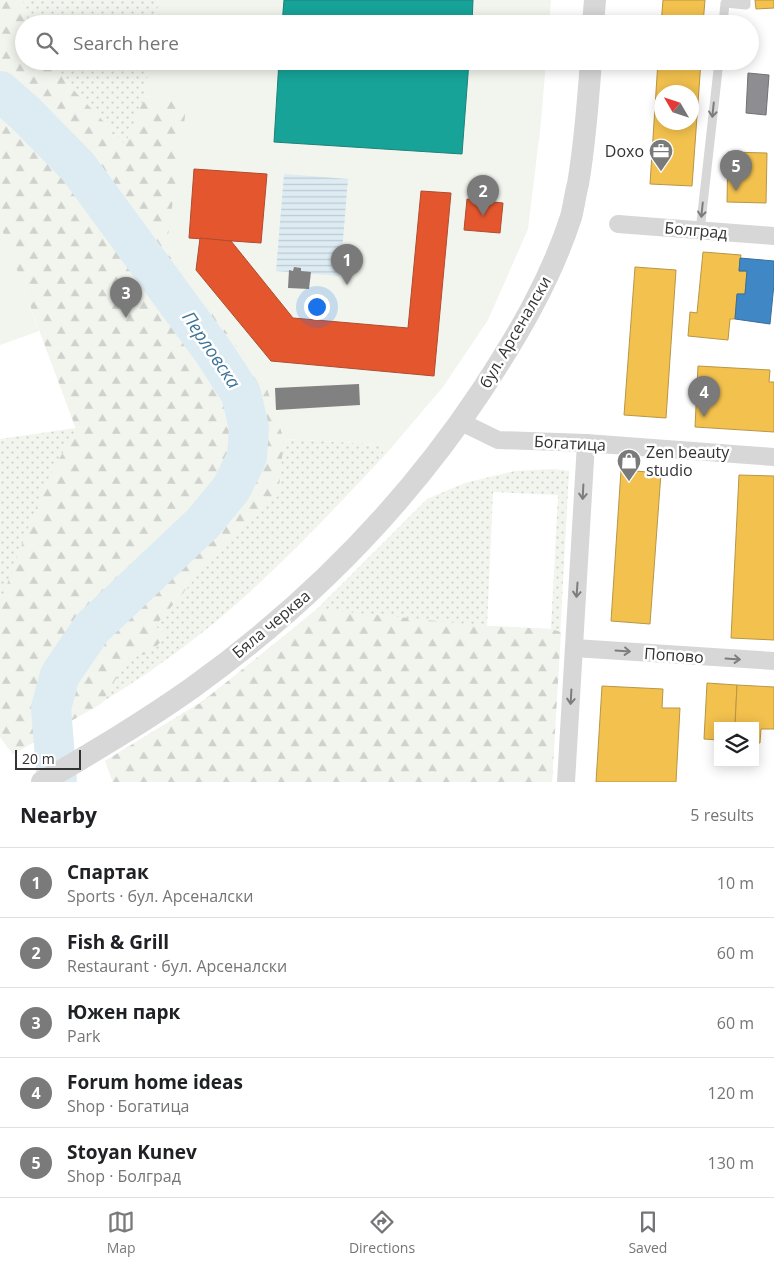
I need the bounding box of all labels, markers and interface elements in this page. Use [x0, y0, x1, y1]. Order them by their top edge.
search box [15, 15, 759, 70]
icon: search [33, 29, 61, 57]
text: Search here [73, 30, 179, 56]
north arrow [654, 85, 699, 130]
one-way arrow [708, 101, 718, 117]
office icon: Doxo [648, 138, 674, 172]
place label: Doxo [605, 140, 644, 162]
pin: 5 [720, 150, 752, 191]
pin: 2 [467, 175, 499, 216]
one-way arrow [697, 201, 707, 217]
street label: Болград [663, 216, 729, 244]
pin: 1 [331, 244, 363, 285]
street label: бул. Арсеналски [474, 272, 556, 392]
pin: 3 [110, 277, 142, 318]
your location [304, 294, 330, 320]
water label: Перловска [177, 306, 246, 393]
pin: 4 [688, 376, 720, 417]
street label: Богатица [534, 430, 606, 456]
place label: Zen beauty studio [646, 441, 730, 481]
shop icon: Zen beauty studio [616, 448, 642, 482]
one-way arrow [579, 484, 588, 500]
one-way arrow [573, 582, 582, 598]
street label: Бяла черква [227, 585, 315, 663]
street label: Попово [643, 642, 705, 668]
one-way arrow [614, 647, 630, 656]
one-way arrow [725, 654, 741, 663]
one-way arrow [567, 689, 576, 705]
map controls [714, 722, 759, 767]
button: layers [714, 722, 759, 767]
scale bar [15, 747, 81, 770]
text: 20 m [22, 749, 55, 768]
text: Nearby [20, 801, 97, 829]
text: 5 results [690, 804, 754, 826]
text: Спартак [67, 859, 149, 885]
text: 1 [31, 872, 41, 894]
text: 10 m [717, 872, 754, 894]
text: Sports · бул. Арсеналски [67, 885, 253, 907]
text: Fish & Grill [67, 929, 169, 955]
text: 2 [31, 942, 41, 964]
text: 60 m [717, 942, 754, 964]
text: Restaurant · бул. Арсеналски [67, 955, 287, 977]
text: Южен парк [67, 999, 180, 1025]
text: 3 [31, 1012, 41, 1034]
text: 60 m [717, 1012, 754, 1034]
text: Park [67, 1025, 100, 1047]
text: Forum home ideas [67, 1069, 243, 1095]
text: 4 [31, 1082, 41, 1104]
text: 120 m [708, 1082, 754, 1104]
text: Shop · Богатица [67, 1095, 189, 1117]
text: Stoyan Kunev [67, 1139, 197, 1165]
text: 5 [31, 1152, 41, 1174]
text: 130 m [708, 1152, 754, 1174]
text: Shop · Болград [67, 1165, 181, 1187]
tab: Map [107, 1208, 136, 1257]
tab: Directions [349, 1208, 415, 1257]
tab: Saved [628, 1208, 667, 1257]

